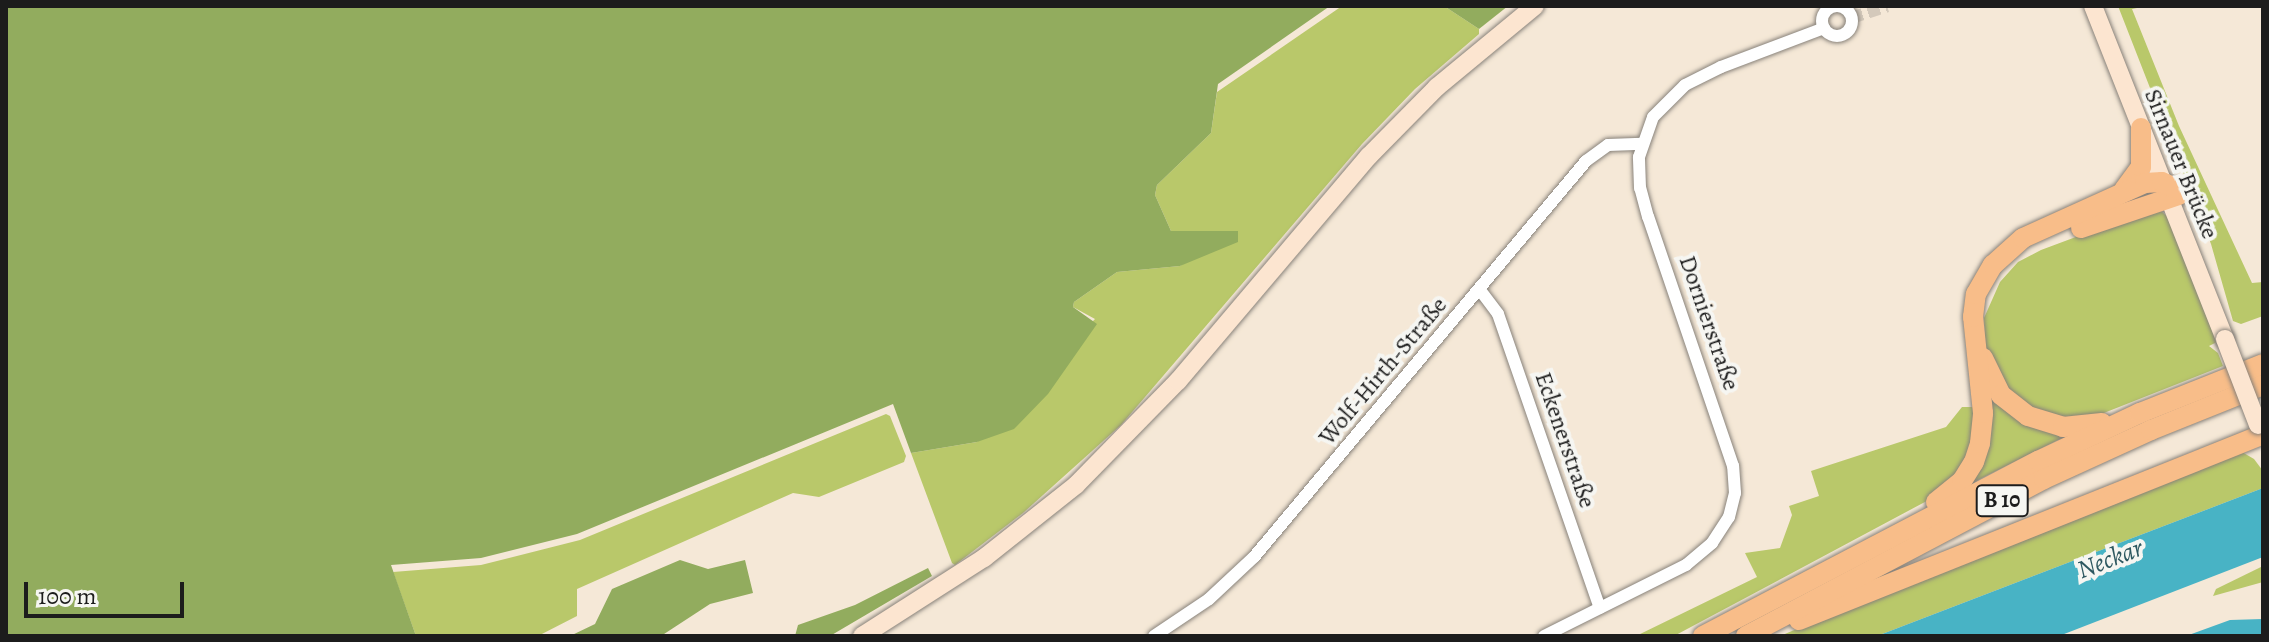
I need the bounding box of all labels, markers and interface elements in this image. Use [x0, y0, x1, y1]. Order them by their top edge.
street label: Sirnauer Brücke [2138, 85, 2224, 243]
street label: Dornierstraße [1673, 252, 1745, 394]
street label: Wolf-Hirth-Straße [1313, 291, 1453, 451]
street label: Eckenerstraße [1528, 368, 1602, 512]
road number: B 10 [1974, 483, 2030, 519]
water label: Neckar [2073, 532, 2147, 586]
scale bar [28, 566, 188, 616]
text: 100 m [38, 580, 97, 612]

